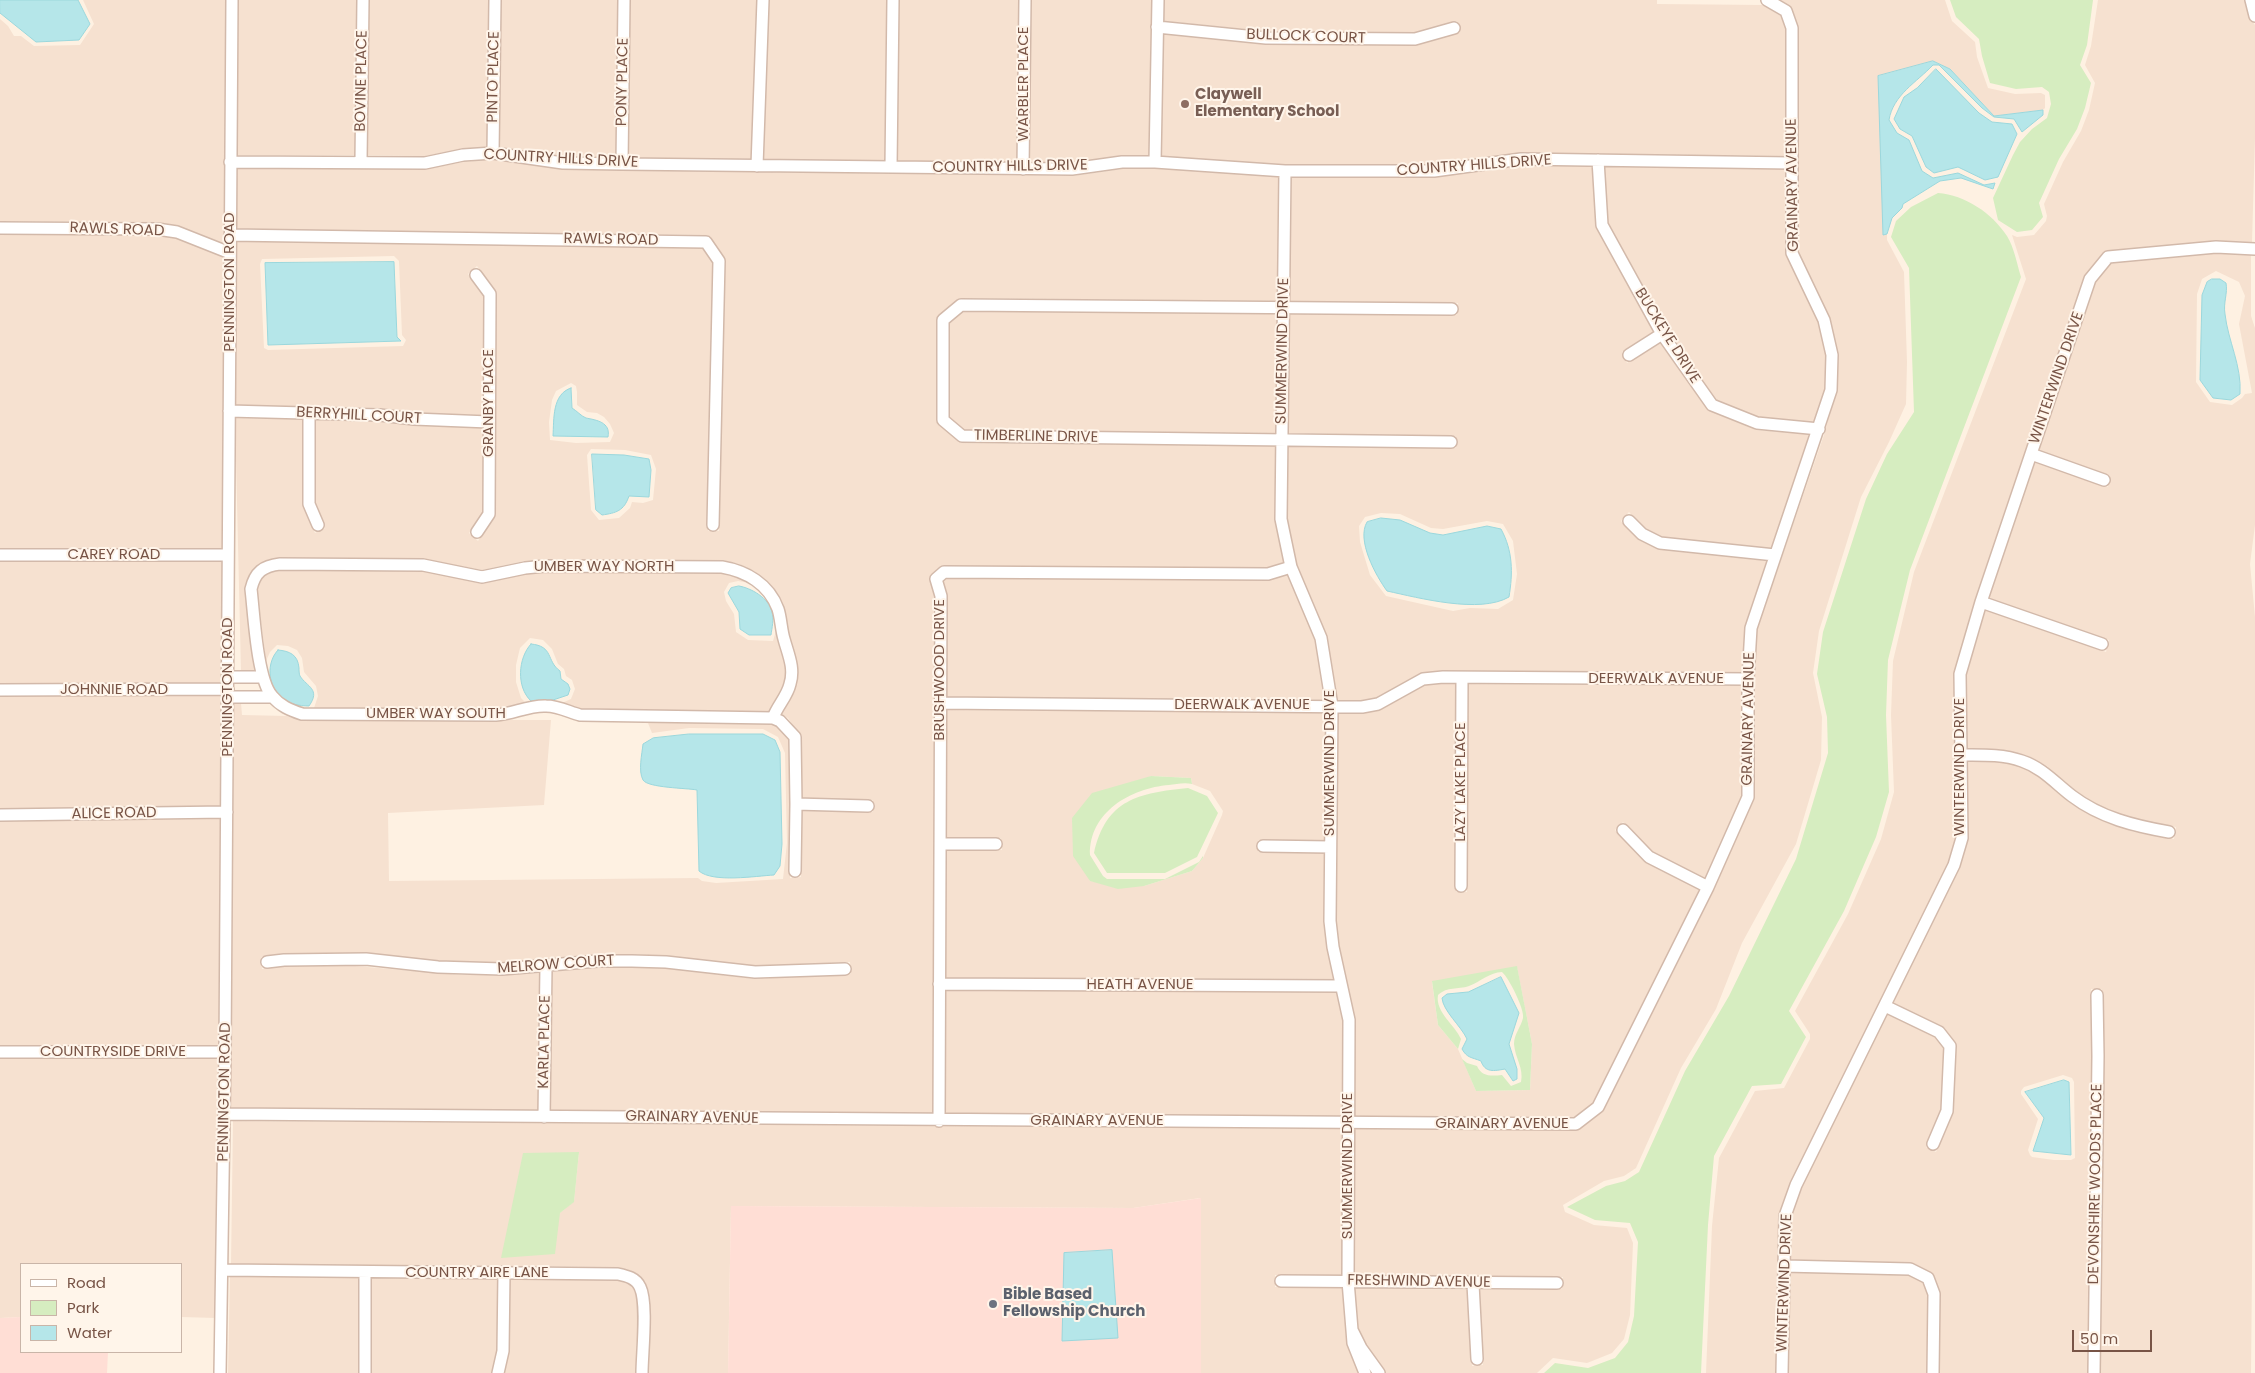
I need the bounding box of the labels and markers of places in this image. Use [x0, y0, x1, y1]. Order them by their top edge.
place label: Claywell Elementary School [1195, 86, 1339, 121]
marker: Claywell Elementary School [1179, 98, 1191, 110]
place label: Bible Based Fellowship Church [1003, 1286, 1145, 1321]
marker: Bible Based Fellowship Church [987, 1298, 999, 1310]

